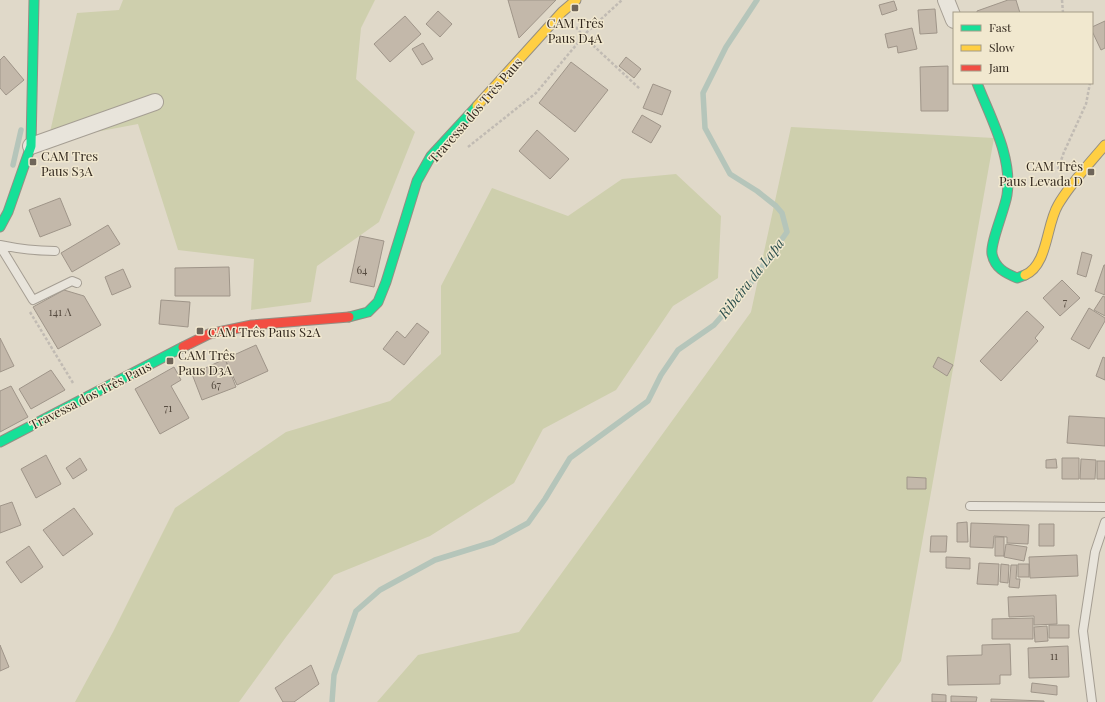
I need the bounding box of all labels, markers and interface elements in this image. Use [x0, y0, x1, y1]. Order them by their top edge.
marker: CAM Três Paus D4A [570, 3, 580, 13]
legend [953, 12, 1093, 84]
place label: CAM Três Paus D4A [546, 14, 604, 46]
text: Fast [989, 19, 1012, 35]
text: Slow [989, 39, 1015, 55]
street label: Travessa dos Três Paus [425, 54, 526, 166]
text: Jam [988, 59, 1010, 75]
place label: CAM Tres Paus S3A [41, 147, 98, 179]
marker: CAM Tres Paus S3A [28, 157, 38, 167]
place label: CAM Três Paus Levada D [999, 157, 1083, 189]
marker: CAM Três Paus Levada D [1086, 167, 1096, 177]
water label: Ribeira da Lapa [713, 234, 788, 323]
house number: 64 [356, 262, 368, 277]
house number: 7 [1063, 294, 1068, 309]
house number: 141 A [49, 304, 72, 319]
place label: CAM Três Paus S2A [208, 323, 321, 340]
marker: CAM Três Paus S2A [195, 326, 205, 336]
place label: CAM Três Paus D3A [178, 346, 235, 378]
marker: CAM Três Paus D3A [165, 356, 175, 366]
street label: Travessa dos Três Paus [26, 357, 154, 433]
house number: 67 [211, 377, 222, 392]
house number: 71 [164, 400, 172, 415]
house number: 11 [1050, 648, 1058, 663]

